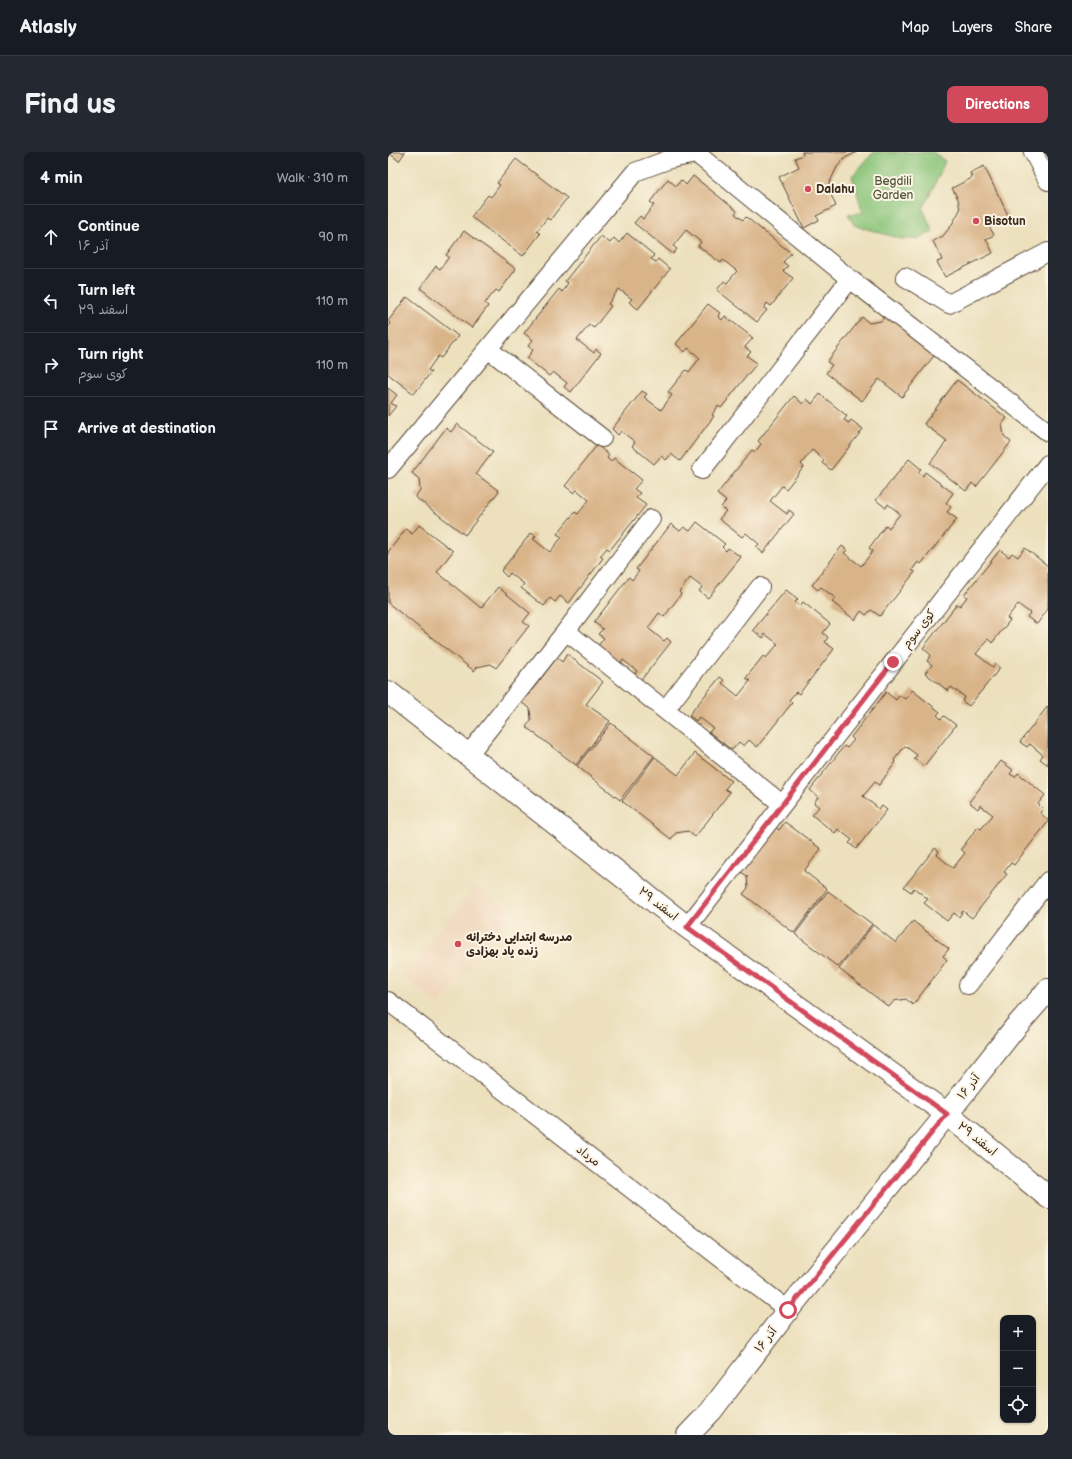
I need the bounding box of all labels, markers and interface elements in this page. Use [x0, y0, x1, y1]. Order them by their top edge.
text: Atlasly [20, 16, 77, 39]
text: Map [901, 19, 929, 36]
text: Layers [951, 19, 993, 36]
text: Share [1015, 19, 1052, 36]
button: Directions [947, 86, 1048, 123]
text: Find us [24, 88, 116, 121]
text: 4 min [40, 168, 83, 188]
text: Walk · 310 m [277, 170, 348, 186]
park label: Begdili Garden [873, 174, 914, 203]
place label: Dalahu [816, 182, 855, 197]
marker: Dalahu [803, 184, 813, 194]
place label: Bisotun [984, 214, 1026, 229]
marker: Bisotun [971, 216, 981, 226]
text: Continue [78, 217, 140, 236]
icon: ahead [40, 226, 62, 248]
text: 90 m [319, 229, 348, 245]
text: ۱۶ آذر [78, 238, 109, 254]
text: Turn left [78, 281, 135, 300]
icon: left [40, 290, 62, 312]
text: 110 m [316, 293, 348, 309]
text: ۲۹ اسفند [78, 302, 128, 318]
text: Turn right [78, 345, 143, 364]
icon: right [40, 354, 62, 376]
text: 110 m [316, 357, 348, 373]
text: کوی سوم [78, 366, 128, 382]
icon: arrive [40, 418, 62, 440]
text: Arrive at destination [78, 419, 216, 438]
street label: کوی سوم [899, 606, 940, 652]
route end [884, 653, 902, 671]
street label: ۲۹ اسفند [635, 884, 681, 924]
place label: مدرسه ابتدایی دخترانه زنده یاد بهزادی [466, 930, 572, 959]
marker: مدرسه ابتدایی دخترانه زنده یاد بهزادی [453, 939, 463, 949]
street label: ۱۶ آذر [954, 1070, 984, 1103]
street label: ۲۹ اسفند [954, 1119, 1000, 1159]
street label: مرداد [573, 1142, 603, 1170]
route start [779, 1301, 797, 1319]
map controls [1000, 1315, 1036, 1423]
button: + [1000, 1315, 1036, 1351]
street label: ۱۶ آذر [752, 1323, 781, 1356]
button: − [1000, 1351, 1036, 1387]
button: locate [1000, 1387, 1036, 1423]

